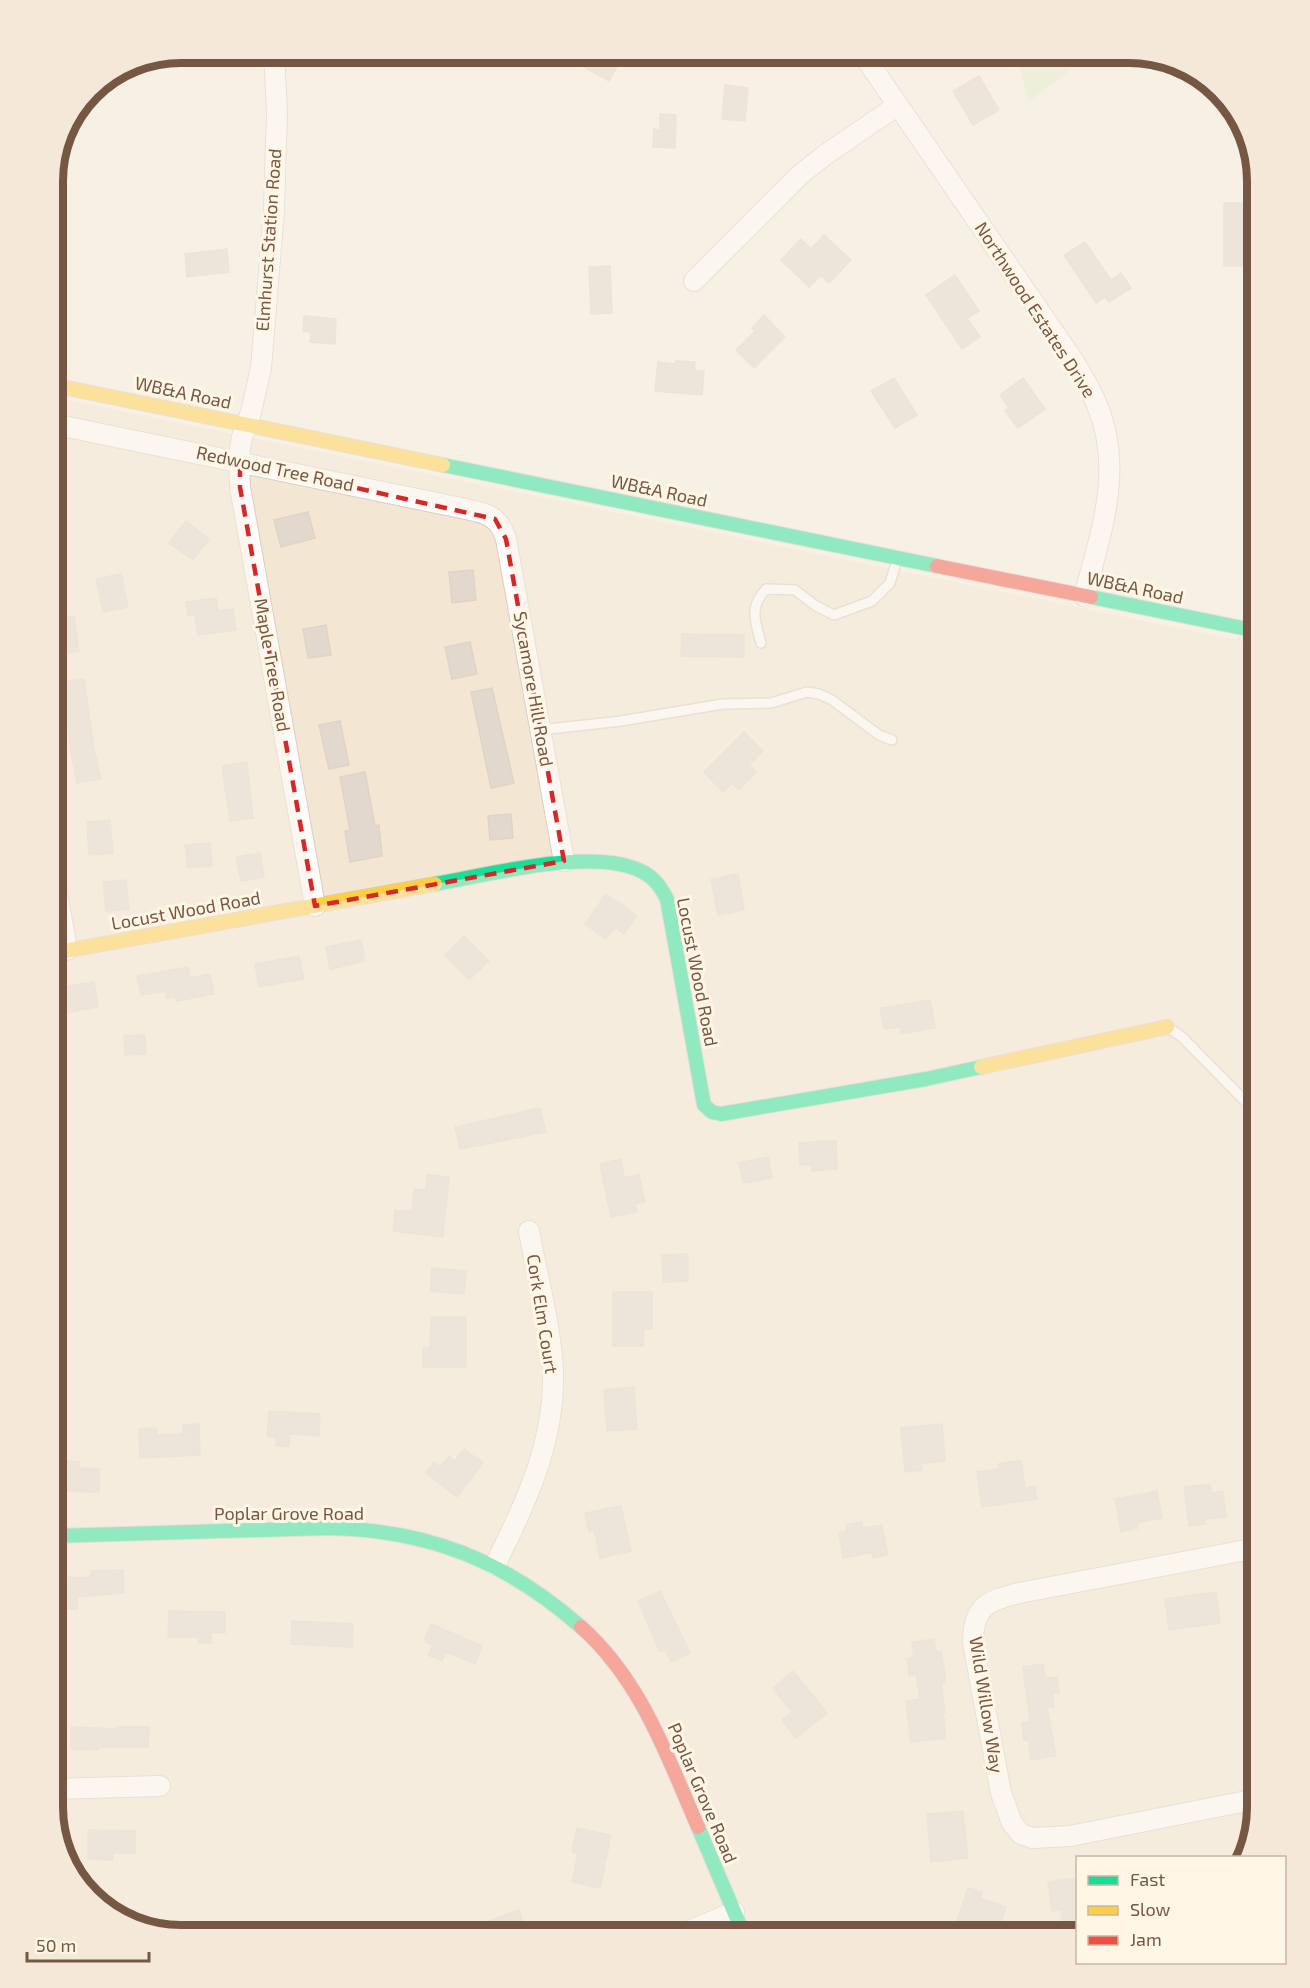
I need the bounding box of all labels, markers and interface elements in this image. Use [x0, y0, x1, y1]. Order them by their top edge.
street label: Elmhurst Station Road [251, 148, 285, 332]
street label: Northwood Estates Drive [971, 217, 1101, 402]
street label: WB&A Road [133, 371, 234, 413]
street label: Redwood Tree Road [194, 441, 356, 495]
street label: WB&A Road [609, 469, 710, 511]
street label: WB&A Road [1085, 566, 1186, 608]
street label: Maple Tree Road [250, 596, 296, 733]
street label: Sycamore Hill Road [510, 610, 558, 768]
street label: Locust Wood Road [109, 886, 262, 934]
street label: Locust Wood Road [673, 895, 723, 1048]
street label: Cork Elm Court [523, 1252, 563, 1375]
street label: Poplar Grove Road [214, 1502, 364, 1524]
street label: Wild Willow Way [965, 1635, 1009, 1775]
street label: Poplar Grove Road [663, 1719, 742, 1866]
legend [1076, 1856, 1286, 1964]
text: Fast [1130, 1868, 1165, 1890]
text: Slow [1130, 1898, 1171, 1920]
scale bar [27, 1925, 148, 1963]
text: Jam [1130, 1928, 1162, 1950]
text: 50 m [36, 1934, 76, 1956]

